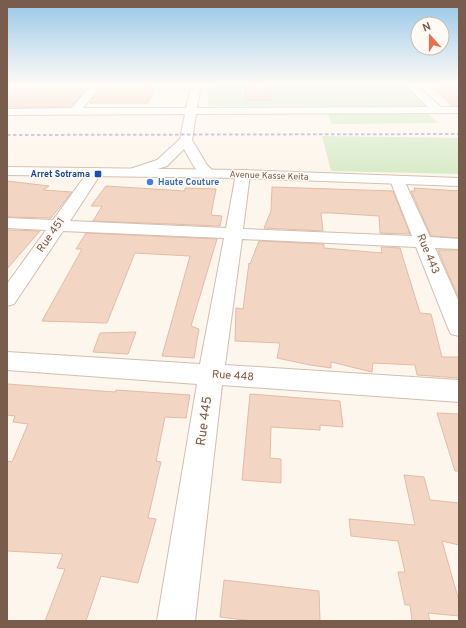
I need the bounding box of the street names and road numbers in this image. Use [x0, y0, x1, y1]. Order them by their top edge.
street label: Avenue Kasse Keita [229, 169, 309, 183]
street label: Rue 451 [34, 215, 68, 255]
street label: Rue 443 [413, 232, 443, 276]
street label: Rue 448 [211, 368, 255, 384]
street label: Rue 445 [194, 395, 216, 447]

